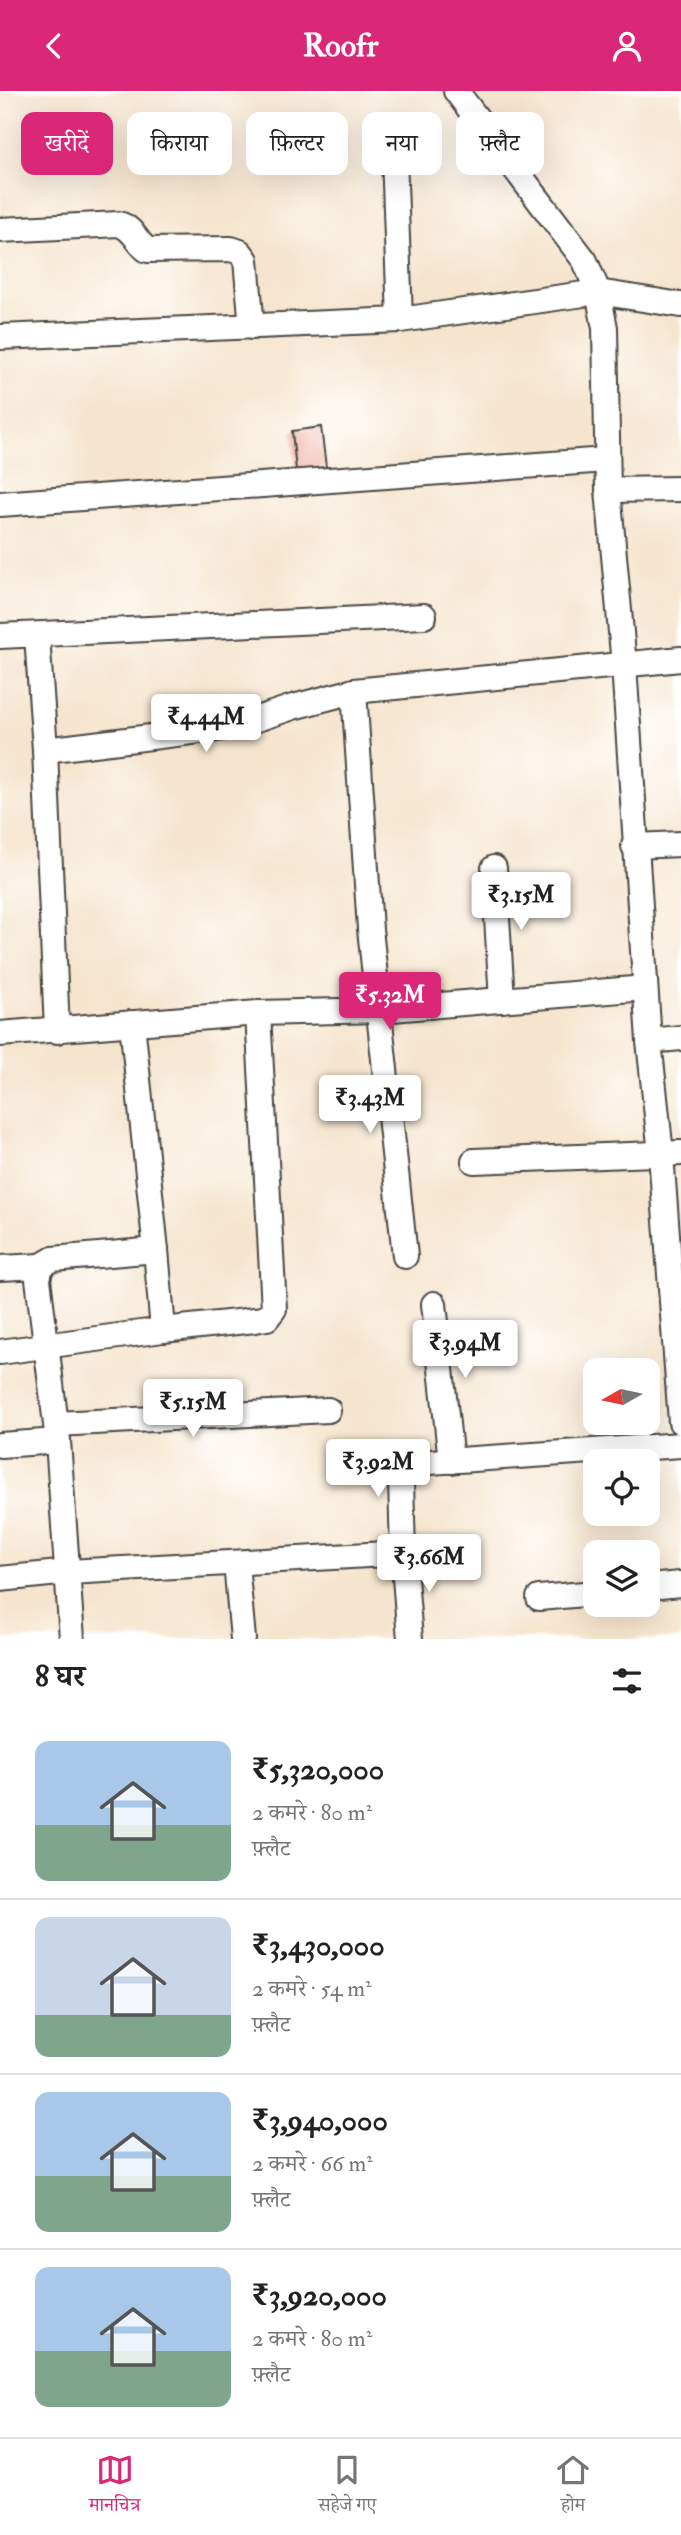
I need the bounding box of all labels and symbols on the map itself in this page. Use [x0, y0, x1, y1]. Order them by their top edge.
pin: ₹4.44M [149, 695, 263, 754]
pin: ₹3.15M [464, 873, 578, 932]
pin: ₹5.32M [333, 972, 447, 1032]
pin: ₹3.43M [313, 1075, 427, 1135]
pin: ₹3.94M [408, 1321, 522, 1380]
north arrow [583, 1358, 660, 1435]
pin: ₹5.15M [136, 1379, 250, 1439]
pin: ₹3.92M [321, 1439, 435, 1499]
pin: ₹3.66M [372, 1535, 486, 1594]

